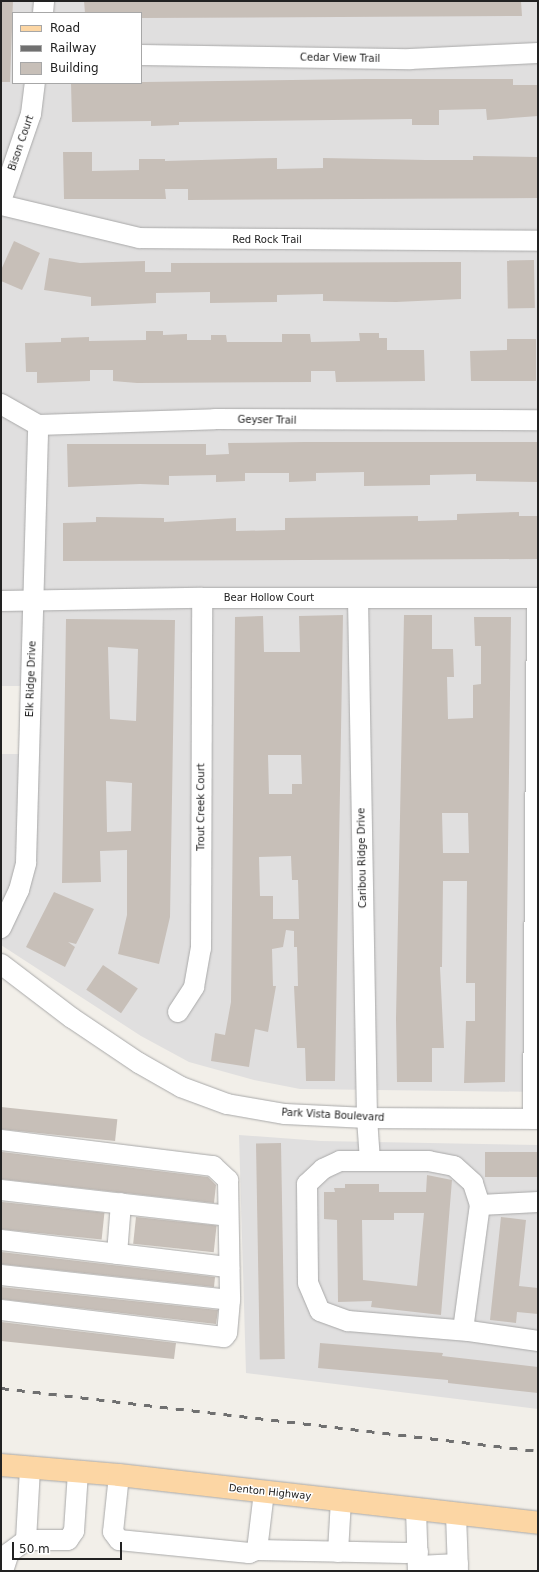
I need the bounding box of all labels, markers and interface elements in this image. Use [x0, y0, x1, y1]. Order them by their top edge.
legend [12, 12, 142, 84]
text: Road [50, 21, 80, 35]
text: Railway [50, 41, 96, 55]
street label: Cedar View Trail [300, 51, 380, 65]
text: Building [50, 61, 99, 75]
street label: Bison Court [6, 114, 36, 172]
street label: Red Rock Trail [232, 234, 302, 246]
street label: Geyser Trail [237, 413, 297, 427]
street label: Bear Hollow Court [224, 592, 314, 604]
street label: Elk Ridge Drive [24, 641, 38, 717]
street label: Trout Creek Court [195, 763, 207, 851]
street label: Caribou Ridge Drive [355, 808, 369, 908]
street label: Park Vista Boulevard [281, 1106, 385, 1124]
street label: Denton Highway [228, 1482, 312, 1502]
scale bar [14, 1534, 124, 1560]
text: 50 m [19, 1542, 50, 1556]

